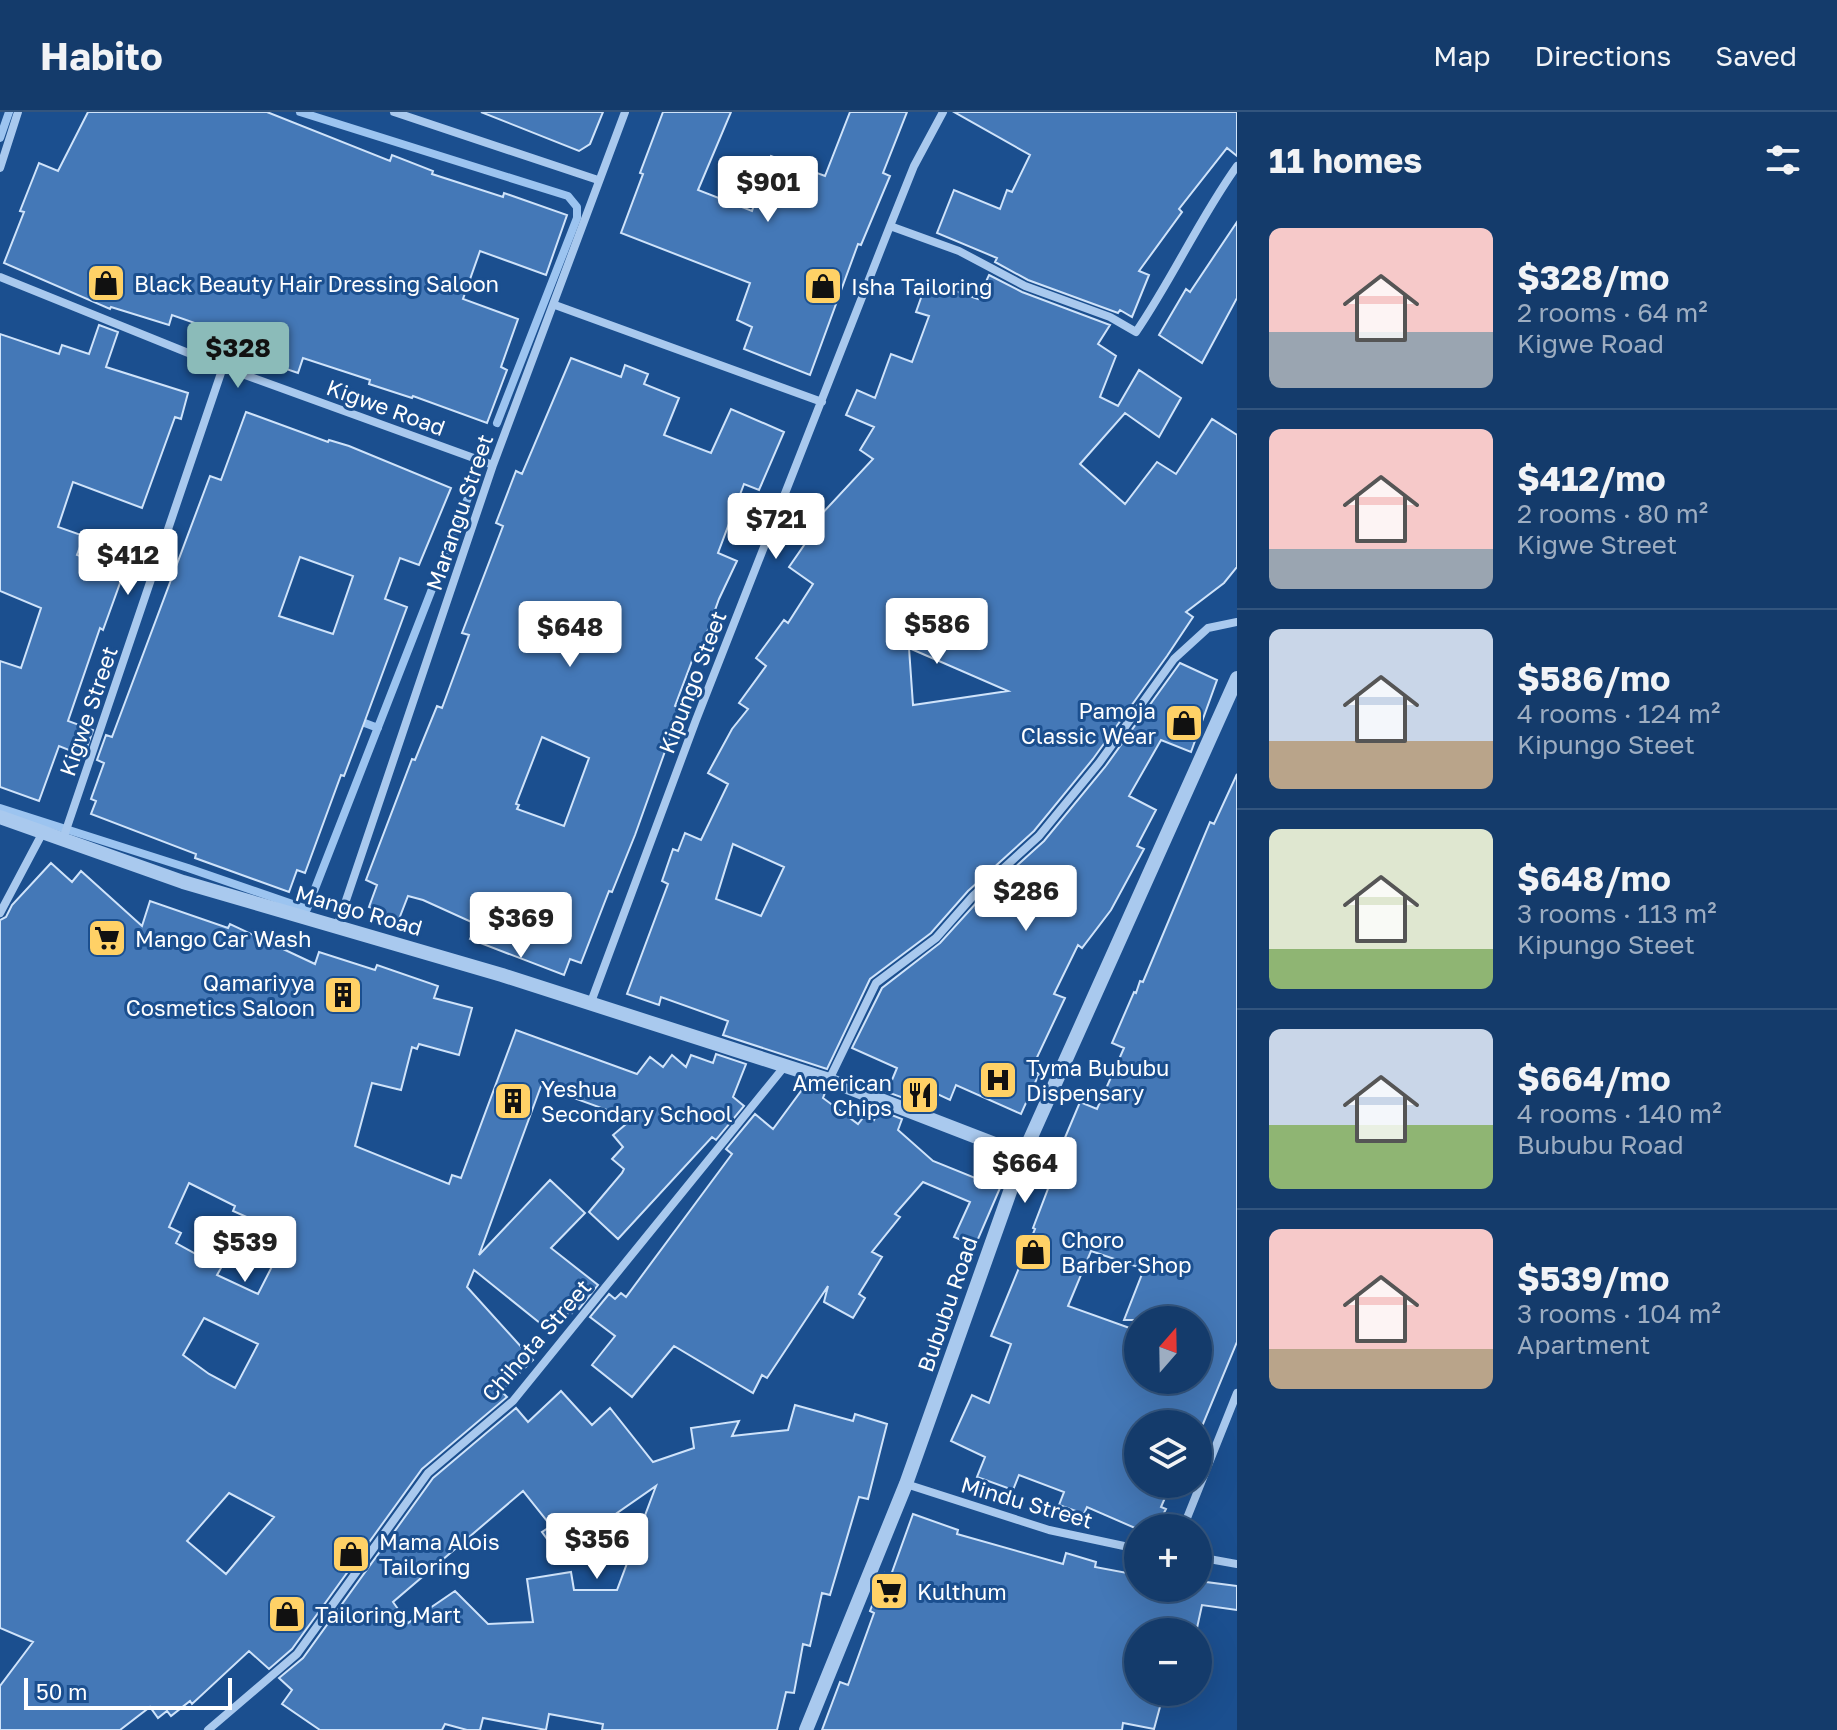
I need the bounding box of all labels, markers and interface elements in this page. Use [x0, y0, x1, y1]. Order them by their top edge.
text: Habito [40, 33, 163, 78]
text: Map [1433, 39, 1490, 72]
text: Directions [1534, 39, 1671, 72]
text: Saved [1715, 39, 1797, 72]
icon: filters [1761, 138, 1805, 182]
text: 11 homes [1269, 140, 1422, 180]
pin: $901 [721, 156, 815, 224]
text: $901 [736, 166, 800, 197]
text: $328/mo [1517, 257, 1670, 297]
icon: home [1333, 260, 1429, 356]
shop icon: Black Beauty Hair Dressing Saloon [85, 262, 127, 304]
shop icon: Isha Tailoring [802, 265, 844, 307]
place label: Black Beauty Hair Dressing Saloon [134, 270, 499, 297]
place label: Isha Tailoring [851, 273, 993, 300]
text: 2 rooms · 64 m² [1517, 297, 1708, 328]
pin: $328 [191, 322, 285, 390]
text: Kigwe Road [1517, 328, 1664, 359]
text: $328 [205, 332, 271, 363]
street label: Kigwe Road [323, 373, 449, 441]
street label: Marangu Street [420, 430, 498, 594]
text: $412/mo [1517, 458, 1666, 498]
icon: home [1333, 461, 1429, 557]
pin: $721 [729, 493, 823, 561]
text: 2 rooms · 80 m² [1517, 498, 1708, 529]
text: $721 [746, 503, 806, 534]
pin: $412 [81, 529, 175, 597]
text: Kigwe Street [1517, 529, 1677, 560]
text: $412 [97, 539, 159, 570]
pin: $586 [890, 598, 984, 666]
pin: $648 [523, 601, 617, 669]
street label: Kipungo Steet [652, 607, 732, 757]
text: $586 [904, 608, 970, 639]
text: $648 [537, 611, 603, 642]
street label: Kigwe Street [53, 643, 123, 779]
text: $586/mo [1517, 658, 1670, 698]
icon: home [1333, 661, 1429, 757]
place label: Pamoja Classic Wear [1021, 697, 1156, 749]
text: 4 rooms · 124 m² [1517, 698, 1720, 729]
shop icon: Pamoja Classic Wear [1163, 702, 1205, 744]
text: Kipungo Steet [1517, 729, 1695, 760]
text: $648/mo [1517, 858, 1671, 898]
icon: home [1333, 861, 1429, 957]
pin: $286 [979, 865, 1073, 933]
text: $286 [993, 875, 1059, 906]
street label: Mango Road [292, 879, 426, 941]
pin: $369 [474, 892, 568, 960]
text: 3 rooms · 113 m² [1517, 898, 1717, 929]
text: $369 [488, 902, 554, 933]
supermarket icon: Mango Car Wash [86, 917, 128, 959]
place label: Mango Car Wash [135, 925, 311, 952]
text: Kipungo Steet [1517, 929, 1695, 960]
place label: Qamariyya Cosmetics Saloon [126, 969, 315, 1021]
building icon: Qamariyya Cosmetics Saloon [322, 974, 364, 1016]
place label: Tyma Bububu Dispensary [1026, 1054, 1169, 1106]
text: $664/mo [1517, 1058, 1671, 1098]
hospital icon: Tyma Bububu Dispensary [977, 1059, 1019, 1101]
icon: home [1333, 1061, 1429, 1157]
place label: American Chips [793, 1069, 892, 1121]
restaurant icon: American Chips [899, 1074, 941, 1116]
place label: Yeshua Secondary School [541, 1075, 733, 1127]
building icon: Yeshua Secondary School [492, 1080, 534, 1122]
text: 4 rooms · 140 m² [1517, 1098, 1722, 1129]
text: Bububu Road [1517, 1129, 1684, 1160]
pin: $664 [978, 1137, 1072, 1205]
text: $664 [992, 1147, 1058, 1178]
pin: $539 [198, 1216, 292, 1284]
text: $539 [212, 1226, 278, 1257]
place label: Choro Barber Shop [1061, 1226, 1191, 1278]
shop icon: Choro Barber Shop [1012, 1231, 1054, 1273]
street label: Bububu Road [911, 1233, 983, 1375]
text: $539/mo [1517, 1258, 1669, 1298]
icon: home [1333, 1261, 1429, 1357]
street label: Chihota Street [476, 1273, 596, 1407]
text: 3 rooms · 104 m² [1517, 1298, 1721, 1329]
north arrow [1124, 1306, 1212, 1394]
map controls [1124, 1306, 1212, 1706]
text: Apartment [1517, 1329, 1650, 1360]
button: layers [1124, 1410, 1212, 1498]
street label: Mindu Street [958, 1470, 1096, 1534]
pin: $356 [550, 1513, 644, 1581]
button: + [1124, 1514, 1212, 1602]
text: $356 [564, 1523, 630, 1554]
place label: Mama Alois Tailoring [379, 1528, 500, 1580]
shop icon: Mama Alois Tailoring [330, 1533, 372, 1575]
supermarket icon: Kulthum [868, 1570, 910, 1612]
place label: Kulthum [917, 1578, 1007, 1605]
shop icon: Tailoring Mart [266, 1593, 308, 1635]
place label: Tailoring Mart [315, 1601, 461, 1628]
button: − [1124, 1618, 1212, 1706]
scale bar [24, 1674, 232, 1710]
text: 50 m [36, 1678, 87, 1705]

